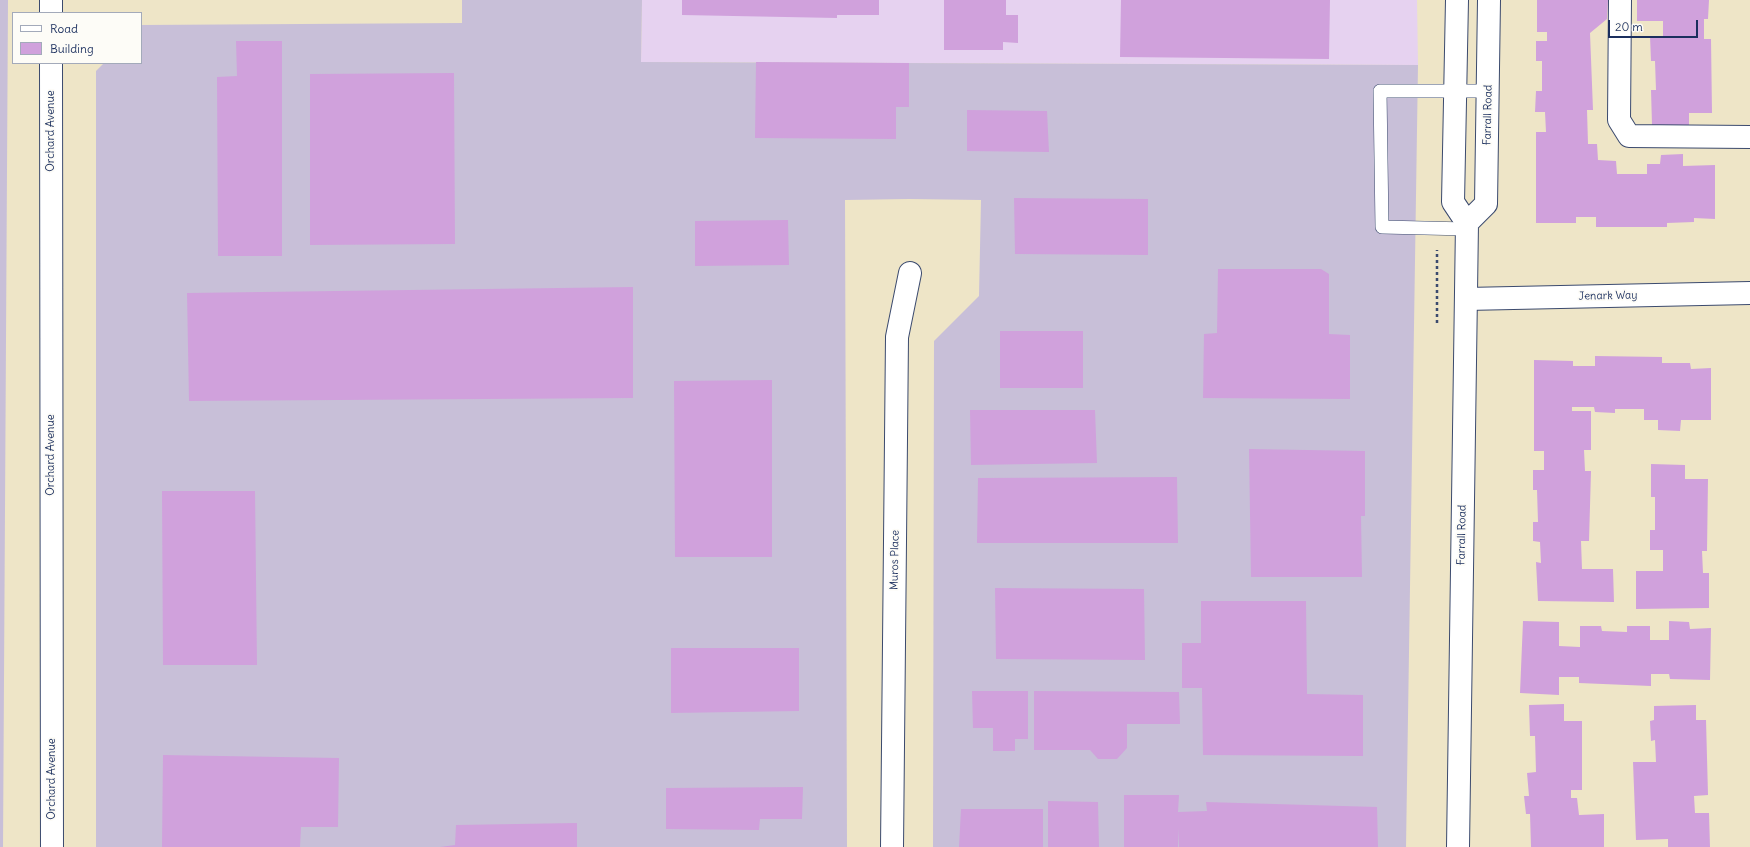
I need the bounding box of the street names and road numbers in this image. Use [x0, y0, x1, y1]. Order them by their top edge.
street label: Farrall Road [1481, 85, 1495, 145]
street label: Orchard Avenue [44, 90, 58, 172]
street label: Jenark Way [1578, 289, 1638, 303]
street label: Orchard Avenue [44, 414, 58, 496]
street label: Farrall Road [1455, 505, 1469, 565]
street label: Muros Place [888, 530, 902, 590]
street label: Orchard Avenue [45, 738, 59, 820]

